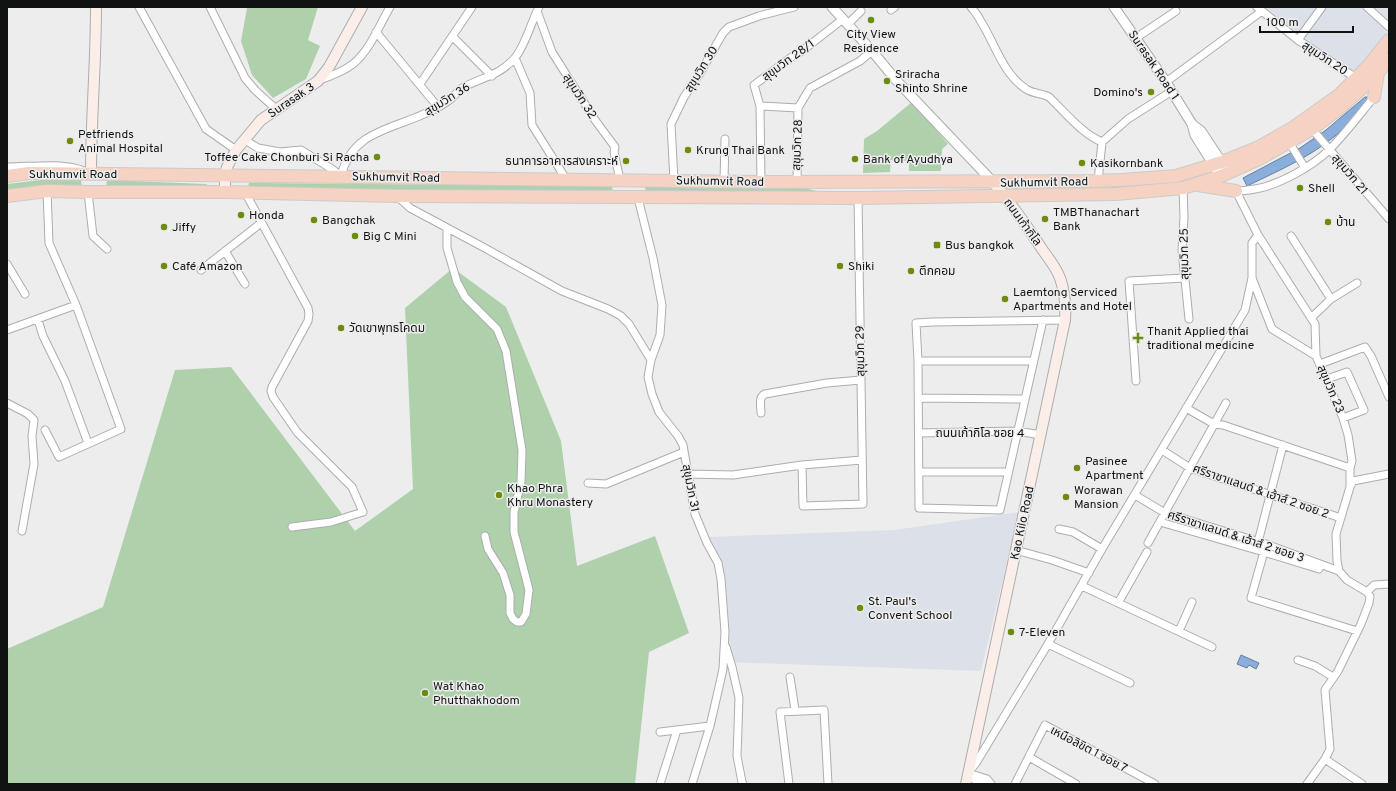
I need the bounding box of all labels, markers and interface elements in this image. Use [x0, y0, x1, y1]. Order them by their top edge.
scale bar [1260, 8, 1353, 34]
marker: City View Residence [866, 15, 876, 25]
text: 100 m [1266, 15, 1299, 31]
place label: City View Residence [843, 27, 899, 57]
street label: Surasak Road 1 [1124, 28, 1182, 104]
street label: สุขุมวิท 28/1 [759, 36, 818, 85]
street label: สุขุมวิท 20 [1298, 38, 1351, 80]
street label: สุขุมวิท 30 [681, 43, 722, 96]
place label: Sriracha Shinto Shrine [895, 67, 968, 97]
street label: สุขุมวิท 32 [559, 71, 600, 122]
marker: Sriracha Shinto Shrine [882, 76, 892, 86]
street label: Surasak 3 [265, 79, 318, 122]
street label: สุขุมวิท 36 [422, 79, 473, 120]
place label: Domino's [1093, 85, 1143, 101]
marker: Domino's [1146, 87, 1156, 97]
street label: สุขุมวิท 28 [789, 119, 807, 171]
place label: Petfriends Animal Hospital [78, 127, 163, 157]
marker: Petfriends Animal Hospital [65, 136, 75, 146]
place label: Krung Thai Bank [696, 143, 785, 159]
marker: Krung Thai Bank [683, 145, 693, 155]
place label: Toffee Cake Chonburi Si Racha [204, 150, 369, 166]
street label: สุขุมวิท 21 [1327, 151, 1371, 198]
marker: Toffee Cake Chonburi Si Racha [372, 152, 382, 162]
place label: Bank of Ayudhya [863, 152, 953, 168]
place label: ธนาคารอาคารสงเคราะห์ [505, 154, 618, 170]
marker: Bank of Ayudhya [850, 154, 860, 164]
marker: ธนาคารอาคารสงเคราะห์ [621, 156, 631, 166]
place label: Kasikornbank [1090, 156, 1163, 172]
marker: Kasikornbank [1077, 158, 1087, 168]
street label: Sukhumvit Road [29, 167, 117, 183]
street label: Sukhumvit Road [352, 169, 440, 187]
street label: Sukhumvit Road [676, 173, 764, 191]
street label: Sukhumvit Road [1000, 174, 1088, 192]
place label: Shell [1308, 181, 1335, 197]
marker: Shell [1295, 183, 1305, 193]
street label: ถนนเก้ากิโล [999, 196, 1045, 250]
place label: TMBThanachart Bank [1053, 205, 1139, 235]
place label: Honda [249, 208, 284, 224]
marker: Honda [236, 210, 246, 220]
place label: Bangchak [322, 213, 376, 229]
marker: TMBThanachart Bank [1040, 214, 1050, 224]
marker: Bangchak [309, 215, 319, 225]
place label: บ้าน [1336, 215, 1355, 231]
marker: บ้าน [1323, 217, 1333, 227]
place label: Jiffy [172, 220, 196, 236]
marker: Jiffy [159, 222, 169, 232]
street label: สุขุมวิท 25 [1177, 228, 1193, 280]
place label: Big C Mini [363, 229, 417, 245]
marker: Big C Mini [350, 231, 360, 241]
place label: Bus bangkok [945, 238, 1014, 254]
marker: Bus bangkok [932, 240, 942, 250]
place label: Café Amazon [172, 259, 243, 275]
place label: Shiki [848, 259, 874, 275]
marker: Café Amazon [159, 261, 169, 271]
marker: Shiki [835, 261, 845, 271]
place label: ตึกคอม [919, 264, 955, 280]
marker: ตึกคอม [906, 266, 916, 276]
place label: Laemtong Serviced Apartments and Hotel [1013, 285, 1132, 315]
marker: Laemtong Serviced Apartments and Hotel [1000, 294, 1010, 304]
place label: วัดเขาพุทธโคดม [349, 321, 425, 337]
marker: วัดเขาพุทธโคดม [336, 323, 346, 333]
place label: Thanit Applied thai traditional medicine [1147, 324, 1254, 354]
street label: สุขุมวิท 29 [853, 325, 869, 377]
marker: Thanit Applied thai traditional medicine [1132, 332, 1144, 344]
street label: สุขุมวิท 23 [1313, 363, 1347, 416]
street label: ถนนเก้ากิโล ซอย 4 [936, 426, 1024, 442]
place label: Pasinee Apartment [1085, 454, 1144, 484]
street label: ศรีราชาแลนด์ & เฮ้าส์ 2 ซอย 2 [1190, 461, 1331, 523]
street label: สุขุมวิท 31 [678, 463, 702, 514]
marker: Pasinee Apartment [1072, 463, 1082, 473]
place label: Khao Phra Khru Monastery [507, 481, 593, 511]
place label: Worawan Mansion [1074, 483, 1123, 513]
street label: Kao Kilo Road [1007, 485, 1039, 562]
marker: Khao Phra Khru Monastery [494, 490, 504, 500]
marker: Worawan Mansion [1061, 492, 1071, 502]
street label: ศรีราชาแลนด์ & เฮ้าส์ 2 ซอย 3 [1165, 507, 1306, 567]
place label: St. Paul's Convent School [868, 594, 952, 624]
marker: St. Paul's Convent School [855, 603, 865, 613]
place label: 7-Eleven [1019, 625, 1065, 641]
marker: 7-Eleven [1006, 627, 1016, 637]
place label: Wat Khao Phutthakhodom [433, 679, 520, 709]
marker: Wat Khao Phutthakhodom [420, 688, 430, 698]
street label: เหนือลิขิต 1 ซอย 7 [1047, 723, 1130, 777]

